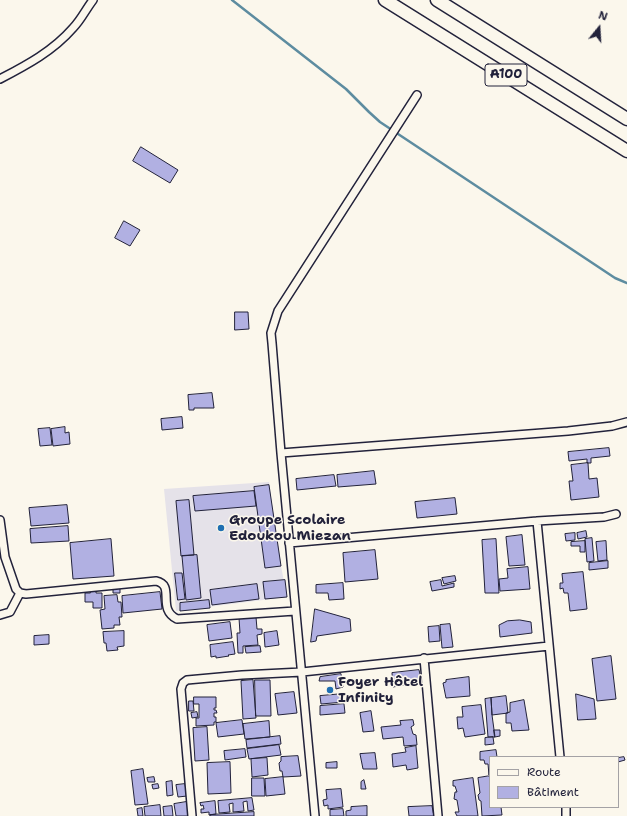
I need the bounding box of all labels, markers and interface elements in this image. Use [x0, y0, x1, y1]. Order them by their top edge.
north arrow [579, 8, 619, 48]
text: N [596, 8, 609, 25]
road number: A100 [485, 64, 527, 86]
place label: Groupe Scolaire Edoukou Miezan [229, 512, 351, 544]
marker: Groupe Scolaire Edoukou Miezan [216, 523, 226, 533]
place label: Foyer Hôtel Infinity [338, 674, 423, 706]
marker: Foyer Hôtel Infinity [325, 685, 335, 695]
legend [489, 756, 619, 808]
text: Route [527, 764, 561, 780]
text: Bâtiment [527, 784, 579, 800]

